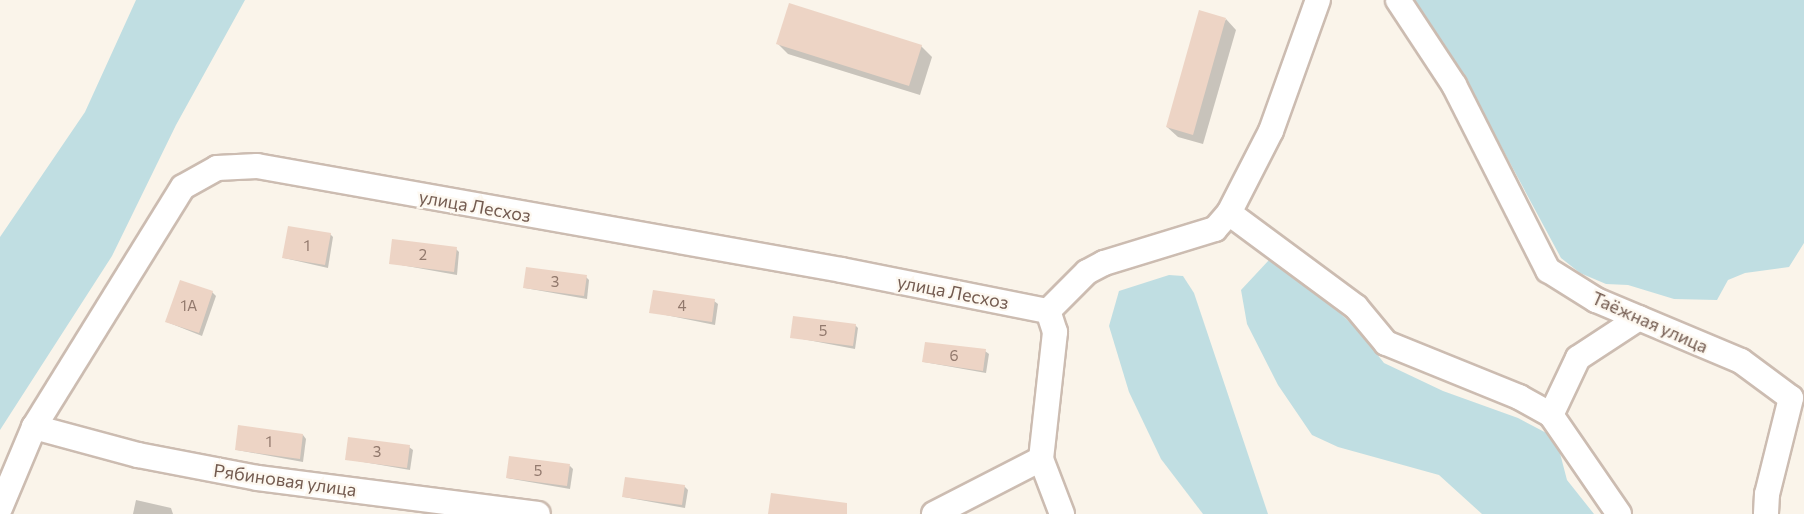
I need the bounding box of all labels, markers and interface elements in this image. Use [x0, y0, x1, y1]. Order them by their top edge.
street label: улица Лесхоз [417, 186, 533, 226]
house number: 1 [304, 237, 310, 255]
house number: 2 [419, 246, 427, 264]
street label: улица Лесхоз [895, 271, 1011, 313]
house number: 3 [551, 273, 559, 291]
street label: Таёжная улица [1589, 287, 1711, 357]
house number: 1А [181, 297, 197, 315]
house number: 4 [678, 297, 686, 315]
house number: 5 [819, 322, 827, 340]
house number: 6 [949, 347, 959, 365]
house number: 1 [266, 433, 272, 451]
house number: 3 [373, 443, 381, 461]
street label: Рябиновая улица [212, 459, 358, 501]
house number: 5 [534, 462, 542, 480]

